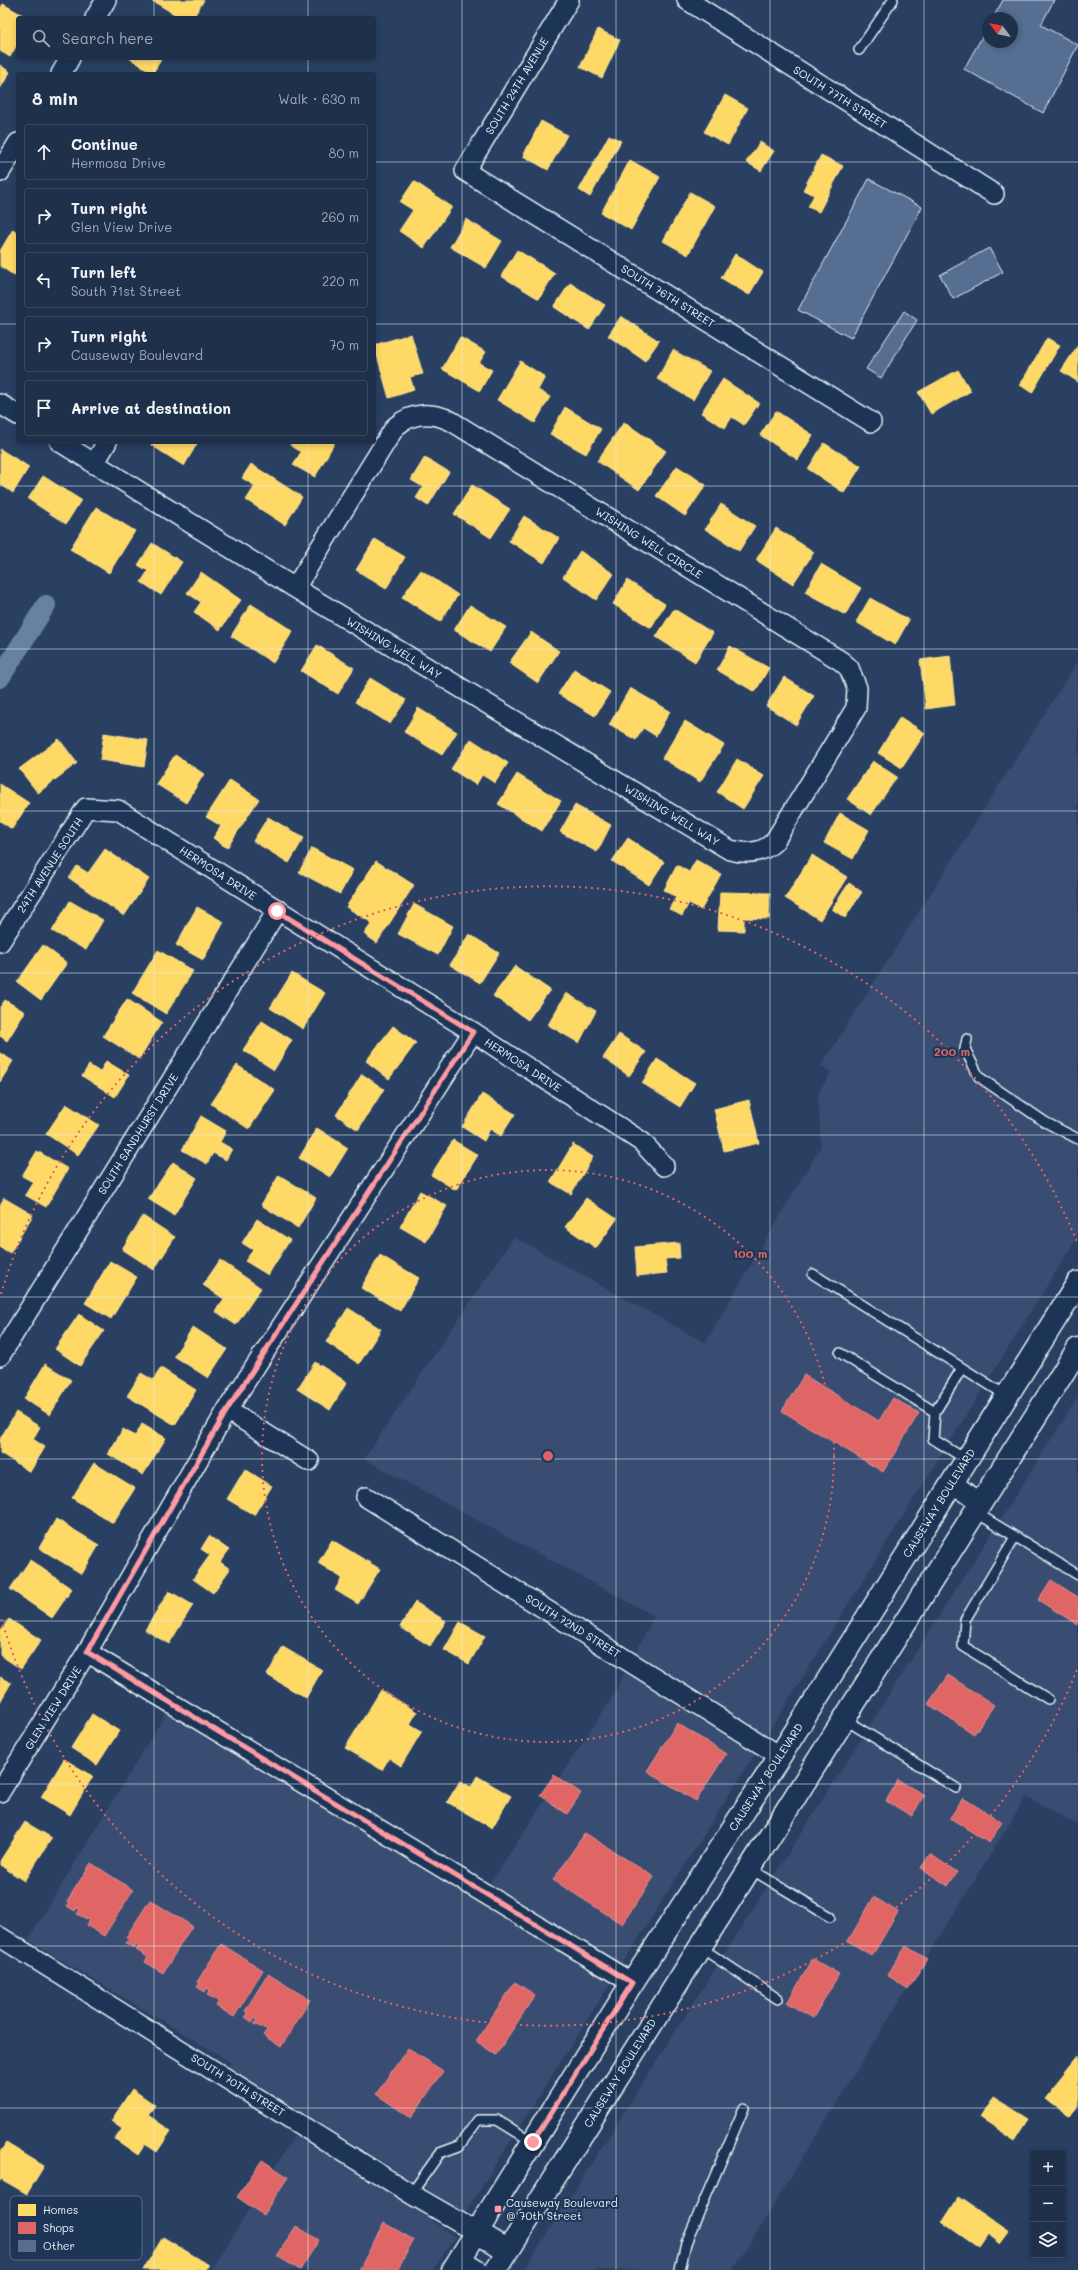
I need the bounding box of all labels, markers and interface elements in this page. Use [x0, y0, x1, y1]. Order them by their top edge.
north arrow [982, 12, 1018, 48]
search box [16, 16, 376, 60]
icon: search [30, 27, 52, 49]
text: Search here [62, 28, 153, 48]
street label: SOUTH 24TH AVENUE [482, 34, 552, 137]
street label: SOUTH 77TH STREET [791, 62, 890, 131]
text: 8 min [32, 87, 78, 109]
text: Walk · 630 m [278, 90, 360, 107]
text: Continue [71, 134, 138, 154]
icon: ahead [33, 141, 55, 163]
text: 80 m [329, 144, 359, 161]
text: Hermosa Drive [71, 154, 166, 171]
text: Turn right [71, 198, 148, 218]
icon: right [33, 205, 55, 227]
text: 260 m [321, 208, 359, 225]
text: Glen View Drive [71, 218, 172, 235]
street label: SOUTH 76TH STREET [618, 261, 718, 331]
text: Turn left [71, 262, 136, 282]
icon: left [33, 269, 55, 291]
text: 220 m [322, 272, 359, 289]
text: South 71st Street [71, 282, 181, 299]
text: Turn right [71, 326, 148, 346]
icon: right [33, 333, 55, 355]
text: 70 m [329, 336, 359, 353]
text: Causeway Boulevard [71, 346, 203, 363]
icon: arrive [33, 397, 55, 419]
text: Arrive at destination [71, 398, 231, 418]
street label: WISHING WELL CIRCLE [593, 503, 706, 582]
street label: WISHING WELL WAY [344, 613, 445, 682]
street label: WISHING WELL WAY [622, 780, 723, 849]
street label: 24TH AVENUE SOUTH [13, 814, 86, 915]
street label: HERMOSA DRIVE [177, 842, 260, 903]
route start [268, 902, 286, 920]
street label: HERMOSA DRIVE [482, 1034, 565, 1095]
text: 200 m [934, 1043, 970, 1059]
street label: SOUTH SANDHURST DRIVE [94, 1070, 181, 1197]
text: 100 m [733, 1245, 767, 1261]
street label: CAUSEWAY BOULEVARD [899, 1445, 978, 1560]
centre of rings [541, 1449, 555, 1463]
street label: SOUTH 72ND STREET [523, 1590, 624, 1661]
street label: GLEN VIEW DRIVE [21, 1663, 84, 1752]
street label: CAUSEWAY BOULEVARD [725, 1720, 806, 1834]
street label: CAUSEWAY BOULEVARD [580, 2015, 659, 2130]
street label: SOUTH 70TH STREET [188, 2050, 288, 2120]
route end [524, 2133, 542, 2151]
map controls [1030, 2150, 1066, 2258]
button: + [1030, 2150, 1066, 2186]
button: − [1030, 2186, 1066, 2222]
place label: Causeway Boulevard @ 70th Street [506, 2195, 618, 2223]
legend [10, 2196, 142, 2260]
text: Homes [43, 2202, 78, 2217]
marker: Causeway Boulevard @ 70th Street [493, 2204, 503, 2214]
text: Shops [43, 2220, 74, 2235]
button: layers [1030, 2222, 1066, 2258]
text: Other [43, 2238, 75, 2253]

